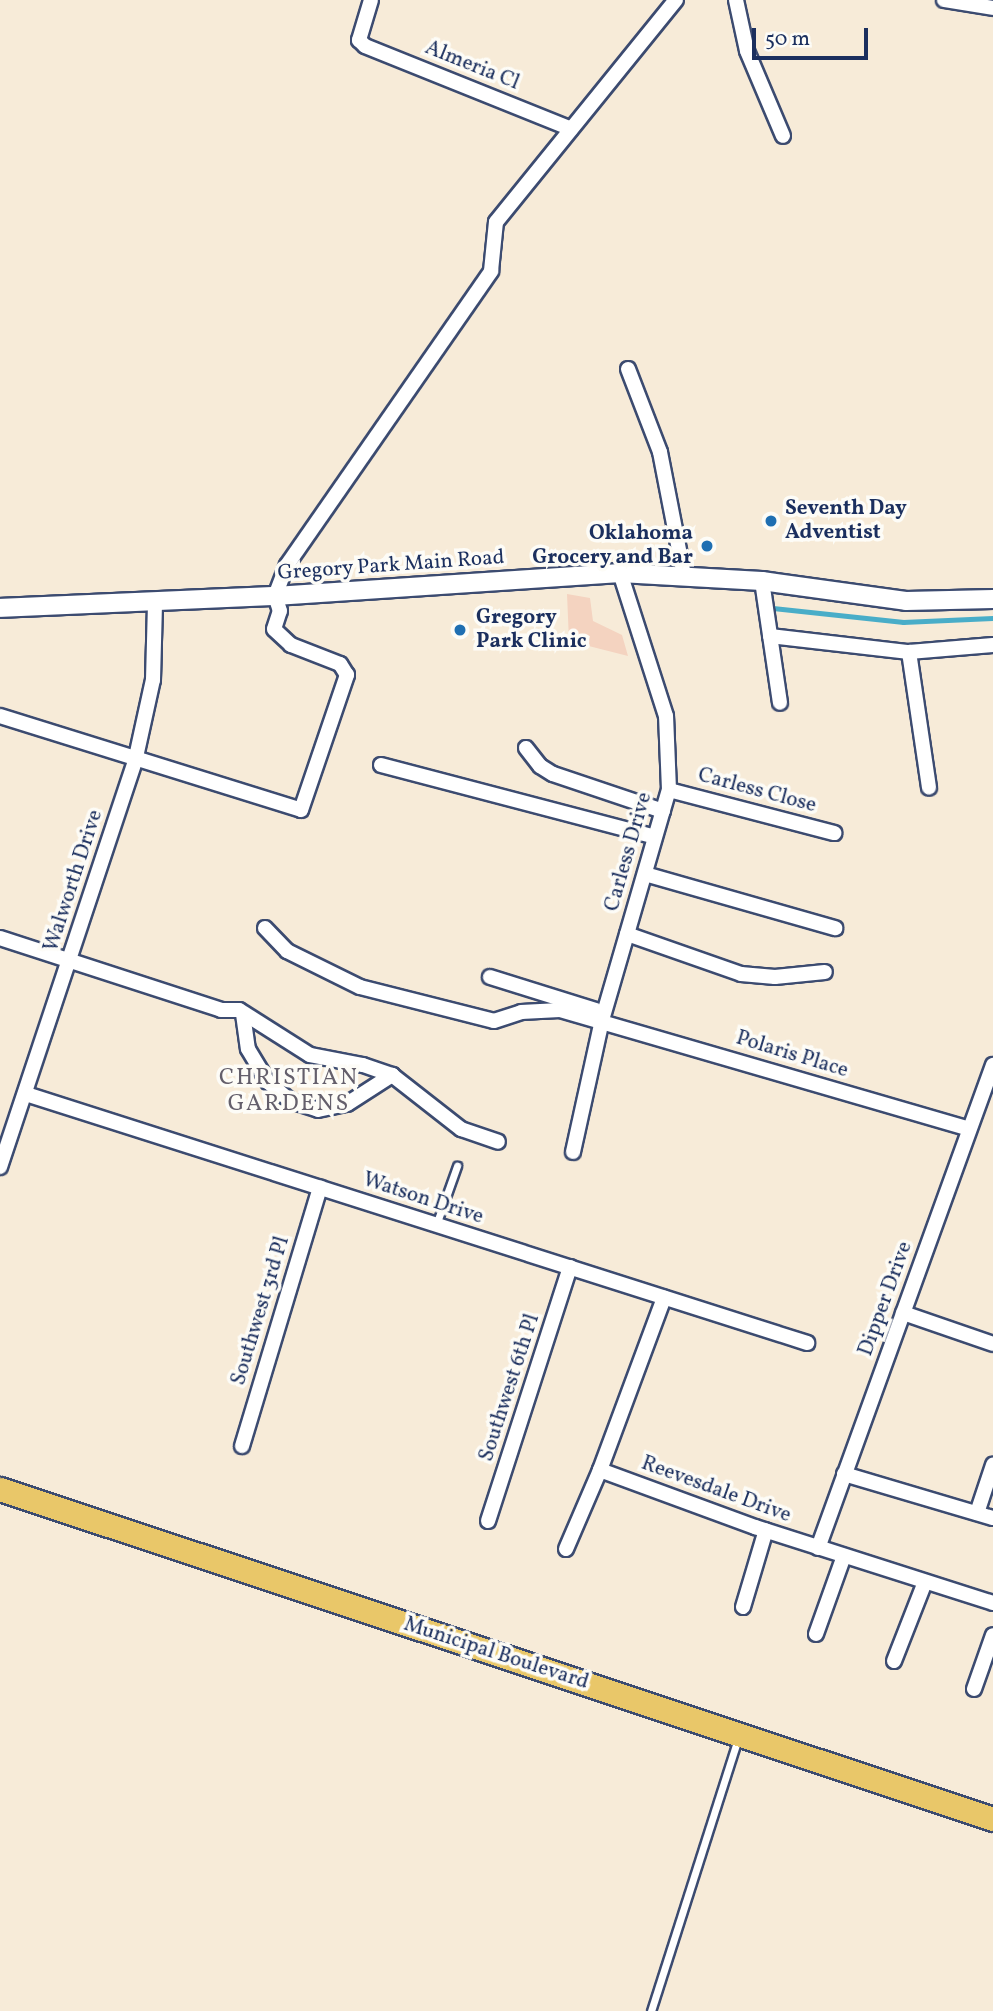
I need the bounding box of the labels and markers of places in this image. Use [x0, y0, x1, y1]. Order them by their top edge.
place label: Seventh Day Adventist [785, 496, 907, 546]
marker: Seventh Day Adventist [763, 513, 779, 529]
place label: Oklahoma Grocery and Bar [532, 521, 693, 571]
marker: Oklahoma Grocery and Bar [699, 538, 715, 554]
place label: Gregory Park Clinic [476, 605, 587, 655]
marker: Gregory Park Clinic [450, 620, 470, 640]

